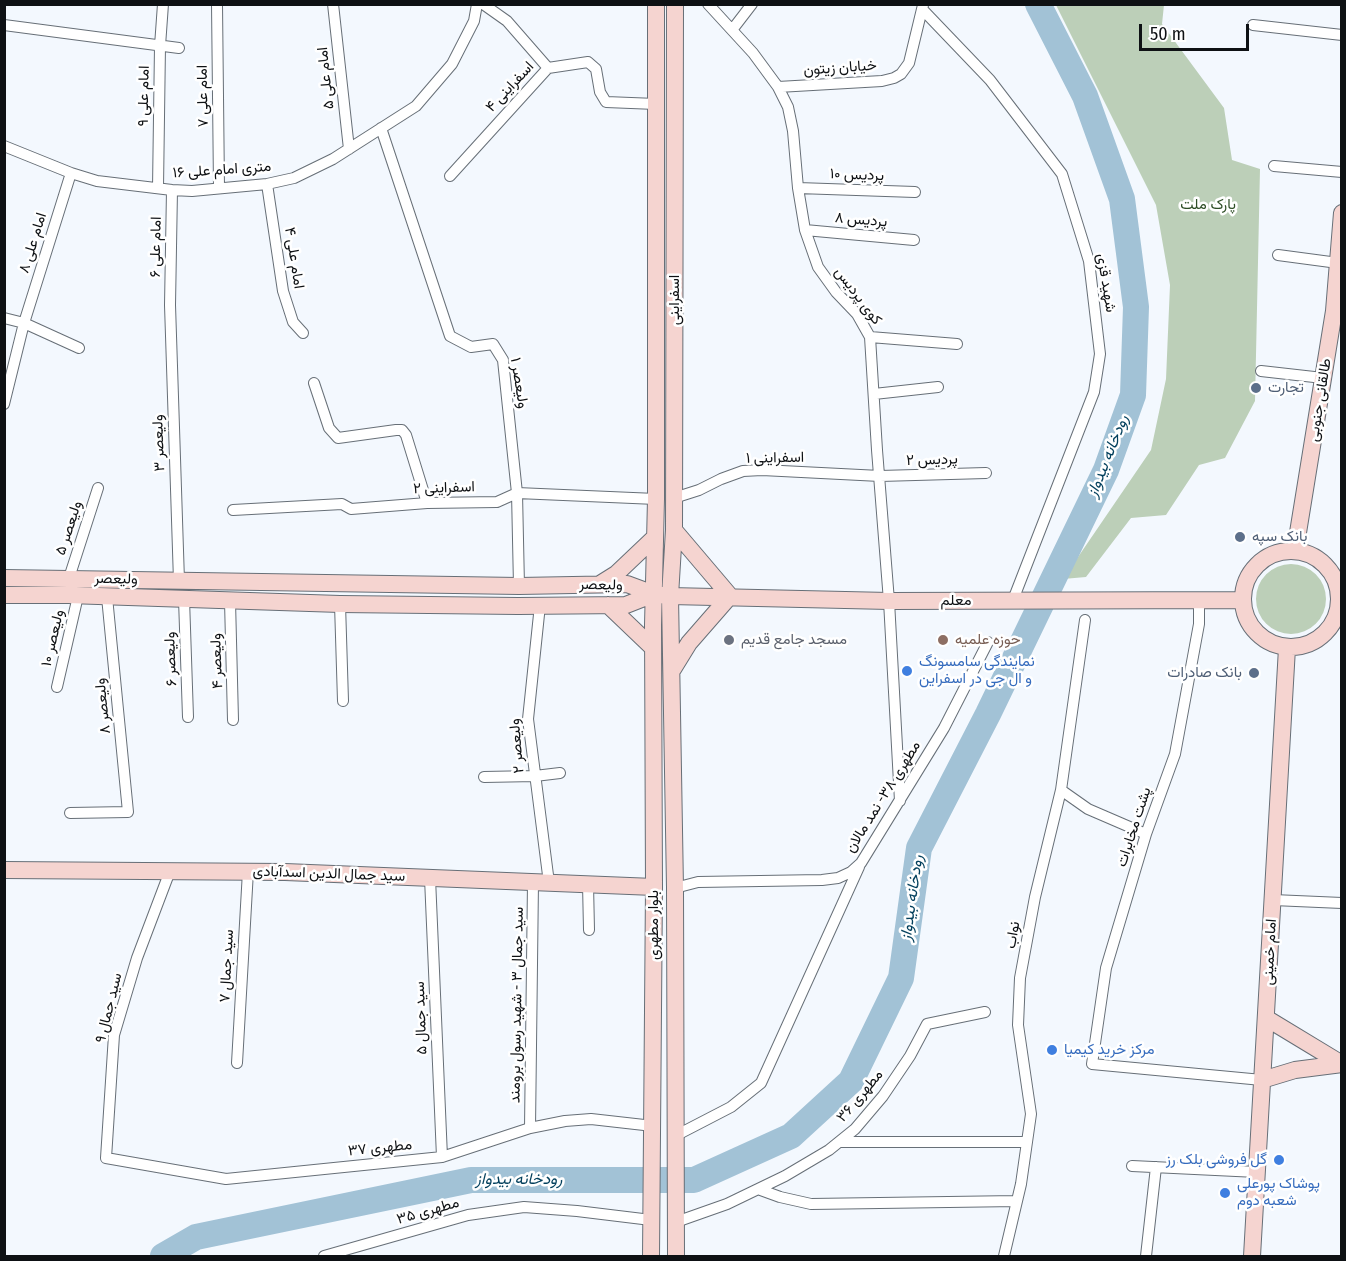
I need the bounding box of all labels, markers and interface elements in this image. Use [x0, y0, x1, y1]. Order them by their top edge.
scale bar [1142, 12, 1252, 50]
text: 50 m [1150, 23, 1186, 45]
street label: امام علی ۵ [314, 46, 338, 110]
street label: خیابان زیتون [803, 56, 877, 80]
street label: اسفراینی ۴ [482, 58, 538, 116]
street label: امام علی ۹ [134, 65, 154, 127]
street label: امام علی ۷ [193, 65, 213, 127]
street label: ۱۶ متری امام علی [172, 158, 272, 182]
street label: پردیس ۱۰ [830, 165, 884, 185]
park label: پارک ملت [1180, 196, 1236, 214]
street label: پردیس ۸ [834, 209, 888, 231]
street label: امام علی ۸ [15, 210, 51, 276]
street label: امام علی ۶ [146, 216, 166, 278]
street label: امام علی ۴ [280, 226, 308, 290]
street label: شهید قزی [1092, 252, 1120, 314]
street label: کوی پردیس [830, 264, 886, 328]
street label: اسفراینی [666, 275, 684, 325]
street label: ولیعصر ۱ [506, 356, 532, 410]
street label: طالقانی جنوبی [1305, 357, 1335, 443]
place label: تجارت [1268, 379, 1304, 397]
marker: تجارت [1249, 381, 1263, 395]
water label: رودخانه بیدواز [1083, 412, 1133, 500]
street label: ولیعصر ۳ [149, 414, 169, 472]
street label: اسفراینی ۱ [746, 448, 804, 468]
street label: پردیس ۲ [906, 450, 958, 470]
street label: اسفراینی ۲ [413, 478, 475, 498]
street label: ولیعصر ۵ [52, 499, 86, 557]
place label: بانک سپه [1252, 528, 1307, 546]
marker: بانک سپه [1233, 530, 1247, 544]
street label: ولیعصر [94, 570, 138, 588]
street label: ولیعصر [579, 576, 623, 594]
street label: معلم [941, 592, 971, 610]
street label: ولیعصر ۱۰ [38, 608, 68, 668]
street label: ولیعصر ۶ [161, 631, 181, 687]
place label: مسجد جامع قدیم [741, 631, 847, 649]
place label: حوزه علمیه [955, 631, 1021, 649]
street label: ولیعصر ۴ [207, 633, 227, 689]
marker: مسجد جامع قدیم [722, 633, 736, 647]
marker: حوزه علمیه [936, 633, 950, 647]
place label: نمایندگی سامسونگ و ال جی در اسفراین [919, 653, 1035, 688]
marker: نمایندگی سامسونگ و ال جی در اسفراین [900, 664, 914, 678]
place label: بانک صادرات [1167, 664, 1242, 682]
marker: بانک صادرات [1247, 666, 1261, 680]
street label: ولیعصر ۸ [91, 677, 115, 735]
street label: ولیعصر ۲ [506, 718, 528, 774]
street label: مطهری ۳۸- نمد مالان [841, 738, 925, 856]
street label: پشت مخابرات [1113, 785, 1155, 869]
water label: رودخانه بیدواز [896, 854, 928, 942]
street label: سید جمال الدین اسدآبادی [252, 862, 406, 886]
street label: بلوار مطهری [645, 890, 663, 960]
street label: سید جمال ۳ - شهید رسول برومند [506, 907, 528, 1103]
street label: امام خمینی [1259, 918, 1281, 986]
street label: نواب [1002, 920, 1024, 950]
street label: سید جمال ۷ [216, 929, 238, 1003]
street label: سید جمال ۹ [92, 971, 126, 1045]
street label: سید جمال ۵ [411, 981, 431, 1055]
place label: مرکز خرید کیمیا [1064, 1041, 1154, 1059]
marker: مرکز خرید کیمیا [1045, 1043, 1059, 1057]
street label: مطهری ۳۶ [833, 1066, 887, 1126]
street label: مطهری ۳۷ [347, 1136, 413, 1160]
place label: گل فروشی بلک رز [1166, 1151, 1267, 1169]
marker: گل فروشی بلک رز [1272, 1153, 1286, 1167]
water label: رودخانه بیدواز [476, 1170, 562, 1190]
place label: پوشاک پورعلی شعبه دوم [1237, 1175, 1320, 1210]
marker: پوشاک پورعلی شعبه دوم [1218, 1186, 1232, 1200]
street label: مطهری ۳۵ [395, 1193, 461, 1229]

